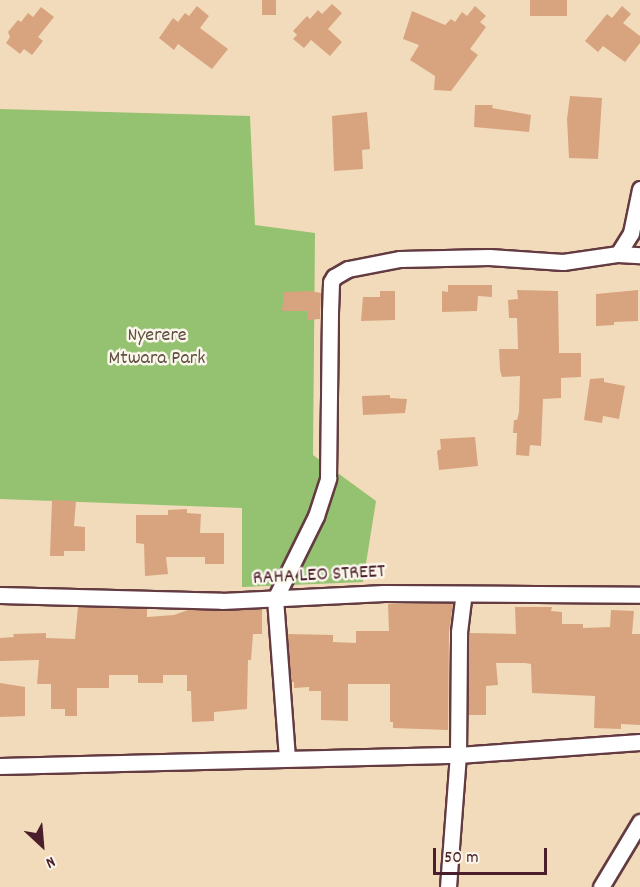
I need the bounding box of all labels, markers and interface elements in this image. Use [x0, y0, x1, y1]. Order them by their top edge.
park label: Nyerere Mtwara Park [109, 325, 205, 372]
street label: RAHA LEO STREET [252, 561, 386, 591]
north arrow [12, 815, 72, 875]
scale bar [436, 836, 550, 874]
text: 50 m [444, 846, 479, 871]
text: N [42, 850, 59, 874]

